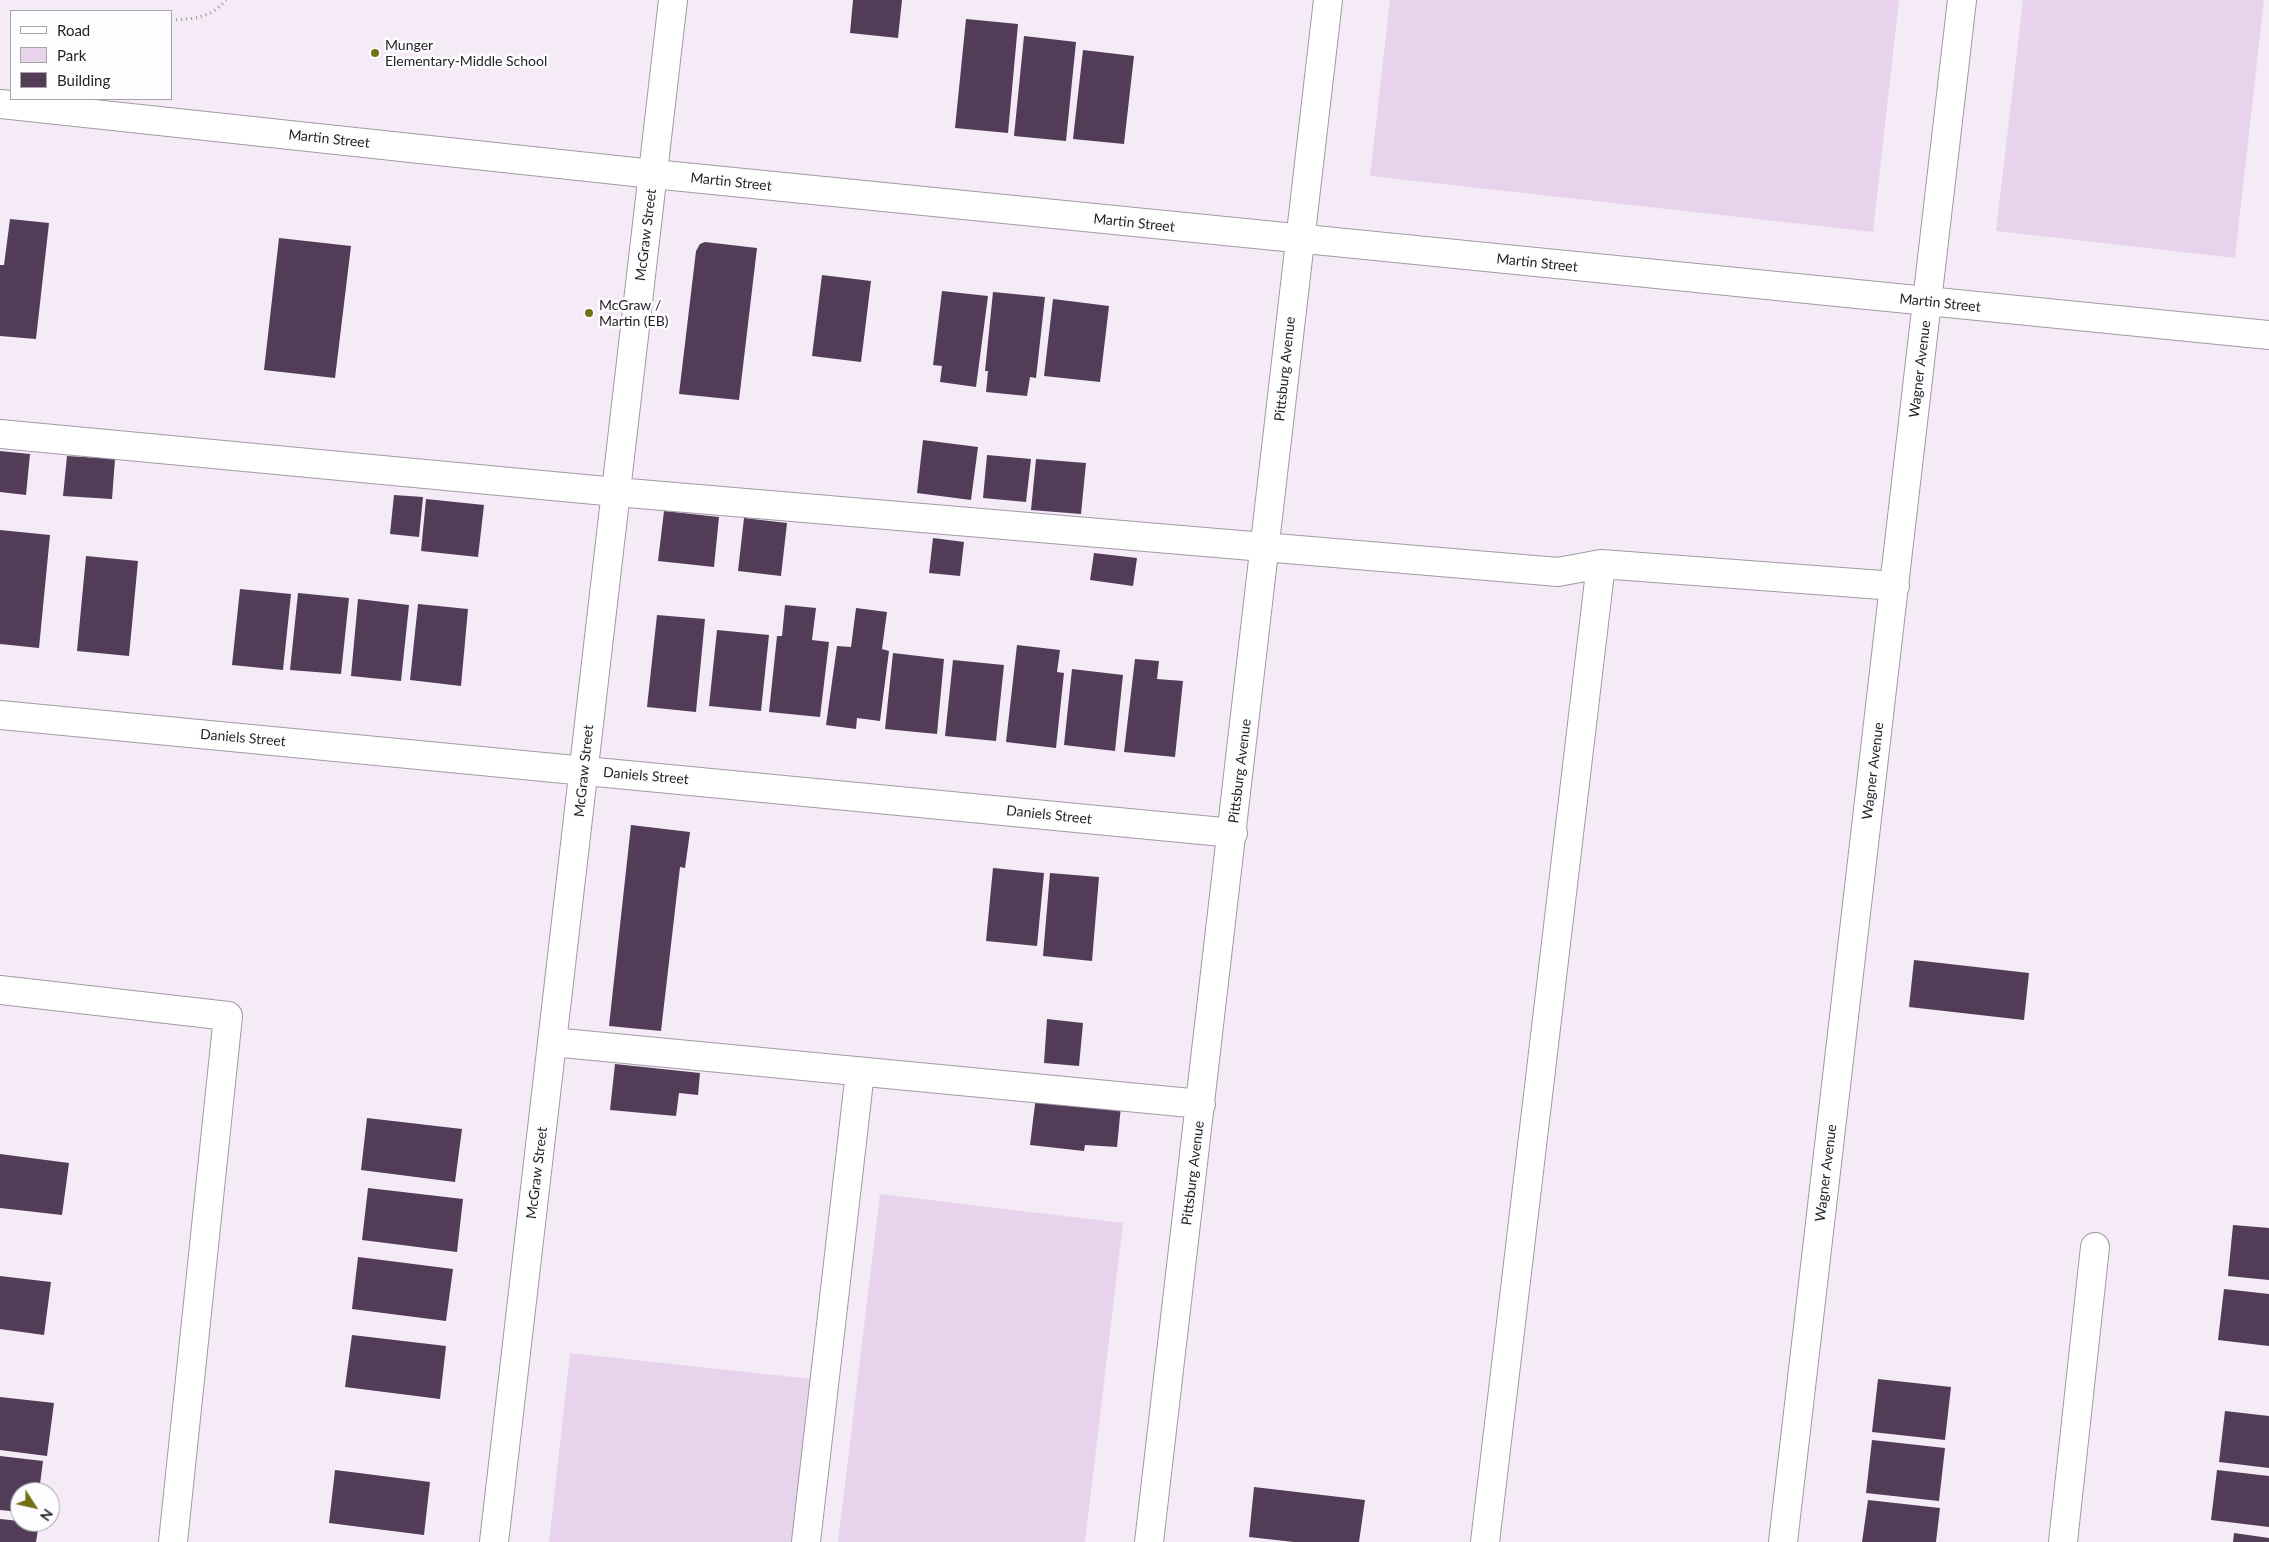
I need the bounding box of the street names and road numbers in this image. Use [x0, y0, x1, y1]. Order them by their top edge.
street label: Martin Street [287, 126, 371, 152]
street label: Martin Street [689, 169, 773, 195]
street label: McGraw Street [632, 188, 660, 282]
street label: Martin Street [1092, 210, 1176, 236]
street label: Martin Street [1495, 250, 1579, 276]
street label: Martin Street [1898, 290, 1982, 316]
street label: Pittsburg Avenue [1271, 316, 1299, 422]
street label: Wagner Avenue [1906, 319, 1934, 419]
street label: Pittsburg Avenue [1225, 718, 1255, 824]
street label: Wagner Avenue [1859, 721, 1887, 821]
street label: McGraw Street [571, 724, 597, 818]
street label: Daniels Street [200, 726, 286, 750]
street label: Daniels Street [603, 764, 689, 788]
street label: Daniels Street [1005, 802, 1093, 828]
street label: Pittsburg Avenue [1178, 1120, 1208, 1226]
street label: Wagner Avenue [1812, 1123, 1840, 1223]
street label: McGraw Street [523, 1126, 551, 1220]

